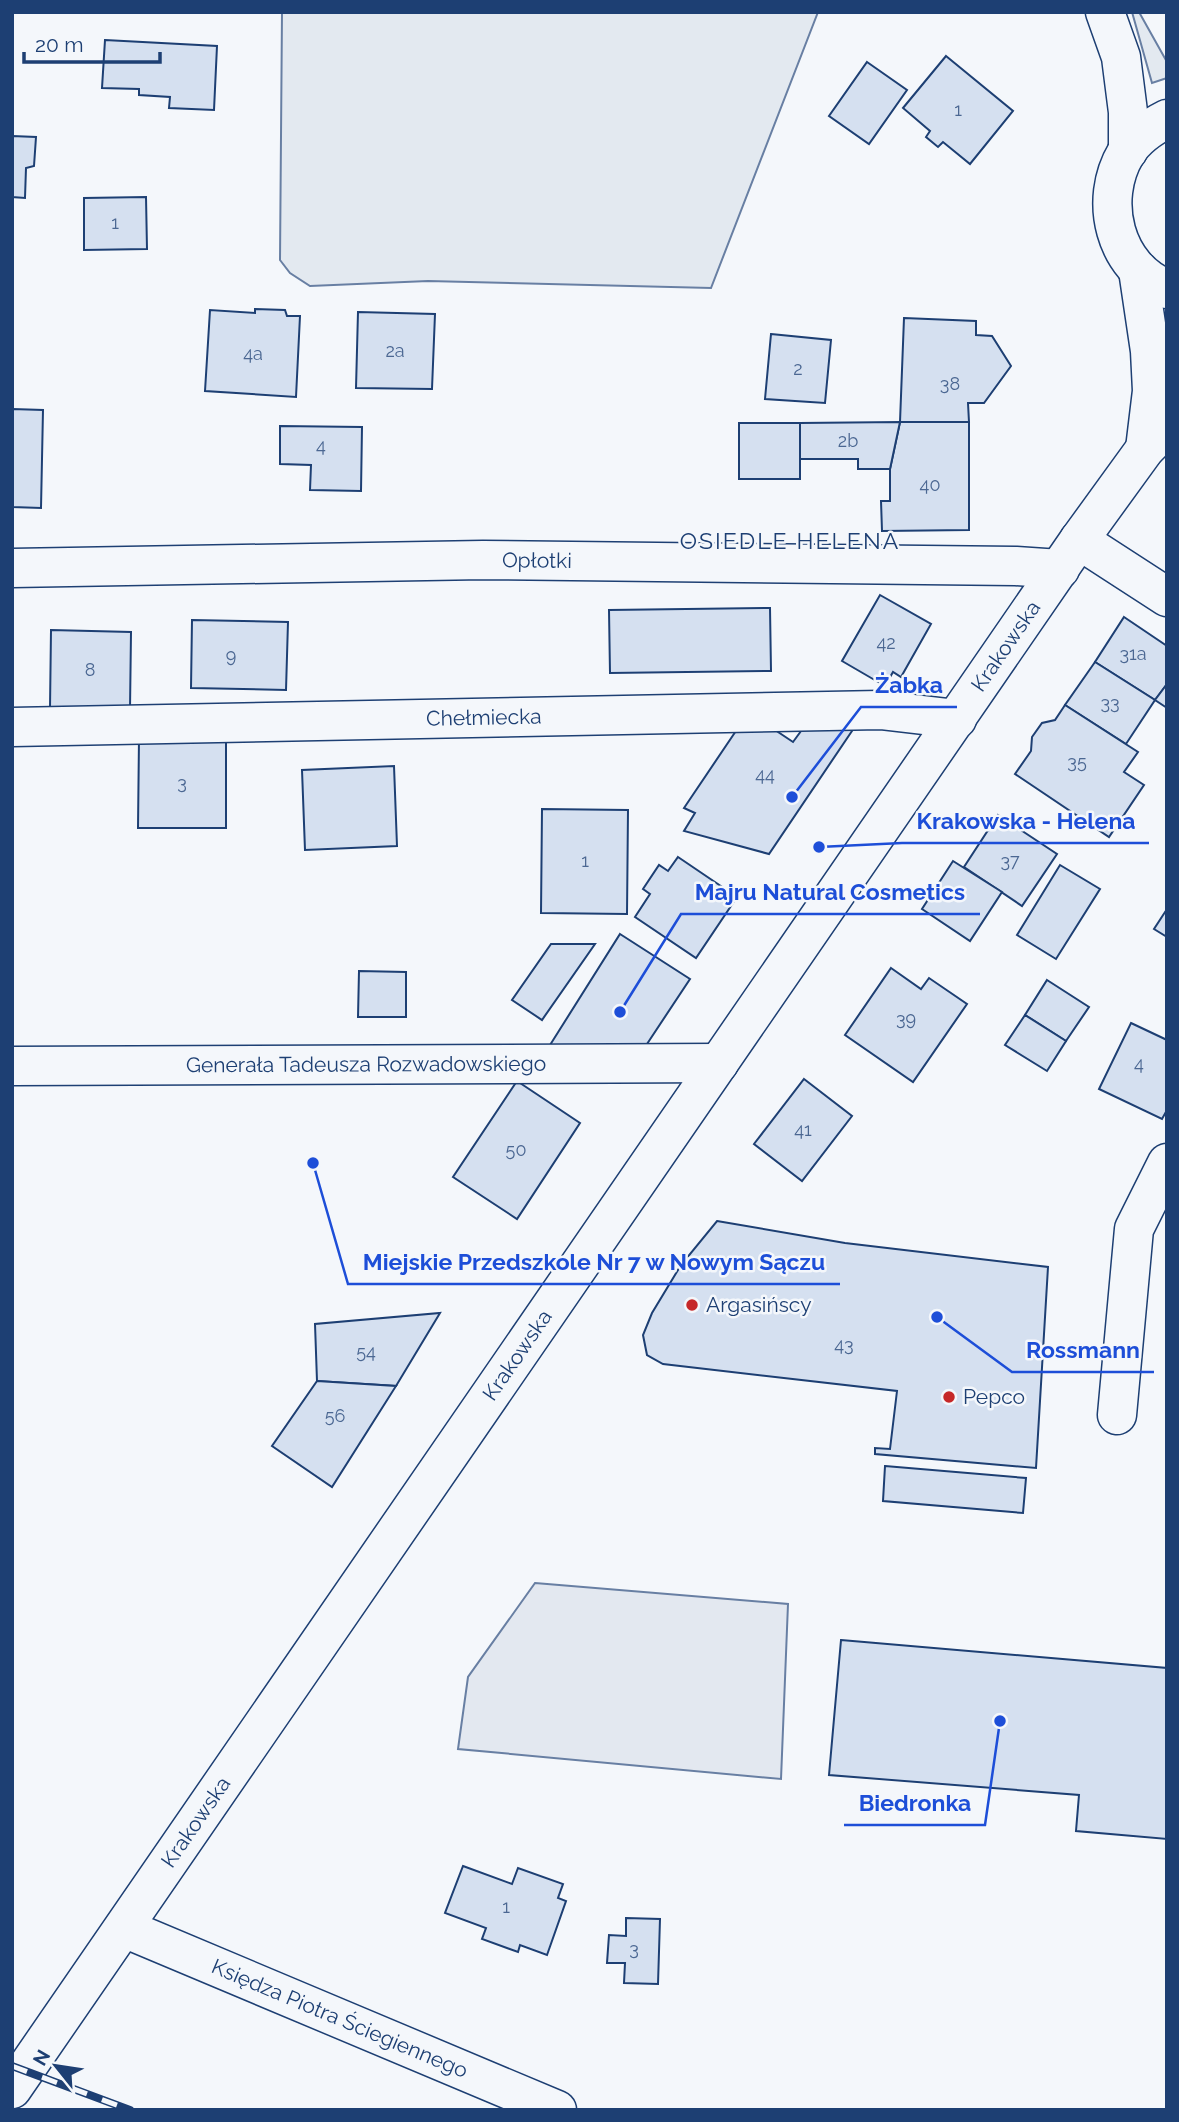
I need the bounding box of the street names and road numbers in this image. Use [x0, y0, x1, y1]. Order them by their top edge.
street label: Opłotki [502, 547, 572, 573]
street label: Krakowska [966, 596, 1045, 696]
street label: Chełmiecka [426, 704, 542, 731]
street label: Generała Tadeusza Rozwadowskiego [186, 1051, 546, 1077]
street label: Krakowska [477, 1305, 557, 1405]
street label: Krakowska [155, 1772, 235, 1872]
street label: Księdza Piotra Ściegiennego [208, 1953, 472, 2083]

